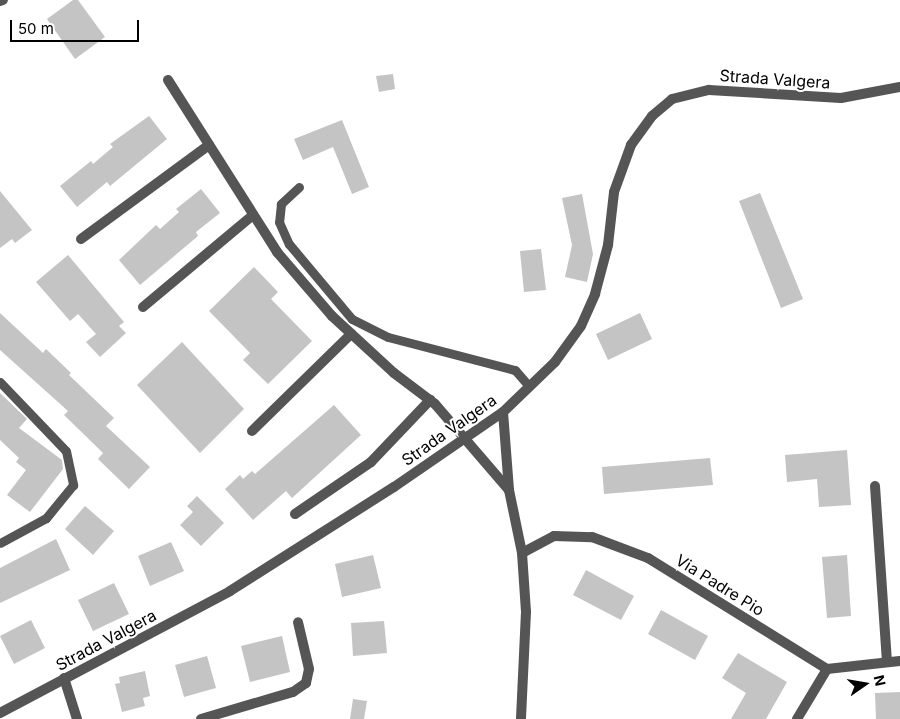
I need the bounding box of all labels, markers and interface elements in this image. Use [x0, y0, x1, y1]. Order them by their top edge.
scale bar [12, 10, 141, 42]
text: 50 m [18, 19, 54, 38]
street label: Strada Valgera [719, 66, 831, 92]
street label: Strada Valgera [398, 390, 500, 470]
street label: Via Padre Pio [672, 550, 768, 620]
street label: Strada Valgera [52, 605, 160, 675]
north arrow [840, 659, 890, 709]
text: N [871, 673, 890, 688]

